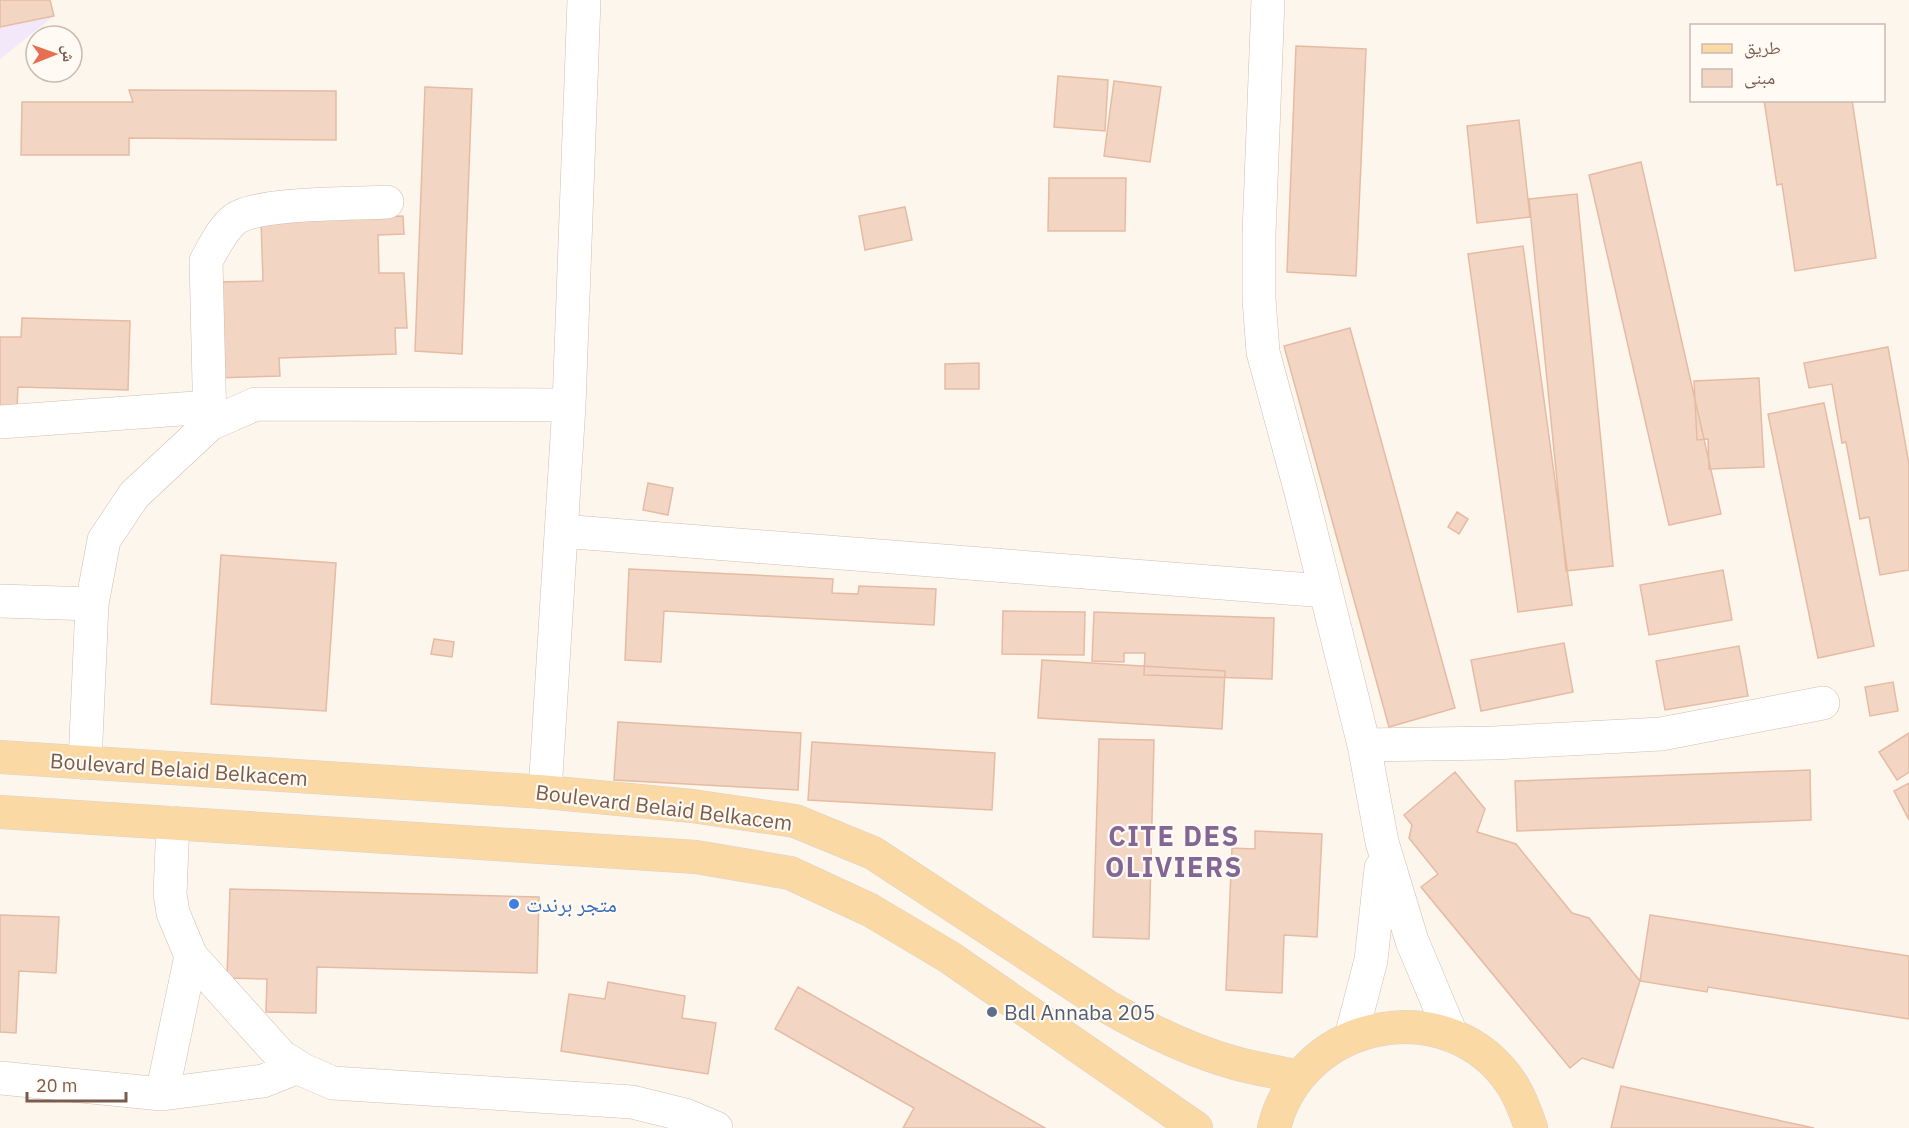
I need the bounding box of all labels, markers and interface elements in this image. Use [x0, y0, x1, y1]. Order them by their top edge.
north arrow [24, 24, 84, 84]
legend [1690, 24, 1885, 102]
text: طريق [1744, 36, 1781, 59]
text: ش [59, 45, 79, 62]
text: مبنى [1744, 66, 1775, 89]
street label: Boulevard Belaid Belkacem [49, 746, 309, 792]
street label: Boulevard Belaid Belkacem [534, 777, 794, 837]
district label: CITE DES OLIVIERS [1105, 818, 1243, 884]
place label: متجر برندت [526, 890, 617, 918]
marker: متجر برندت [507, 897, 521, 911]
place label: Bdl Annaba 205 [1004, 998, 1155, 1026]
marker: Bdl Annaba 205 [985, 1005, 999, 1019]
scale bar [27, 1065, 126, 1103]
text: 20 m [36, 1074, 78, 1097]

